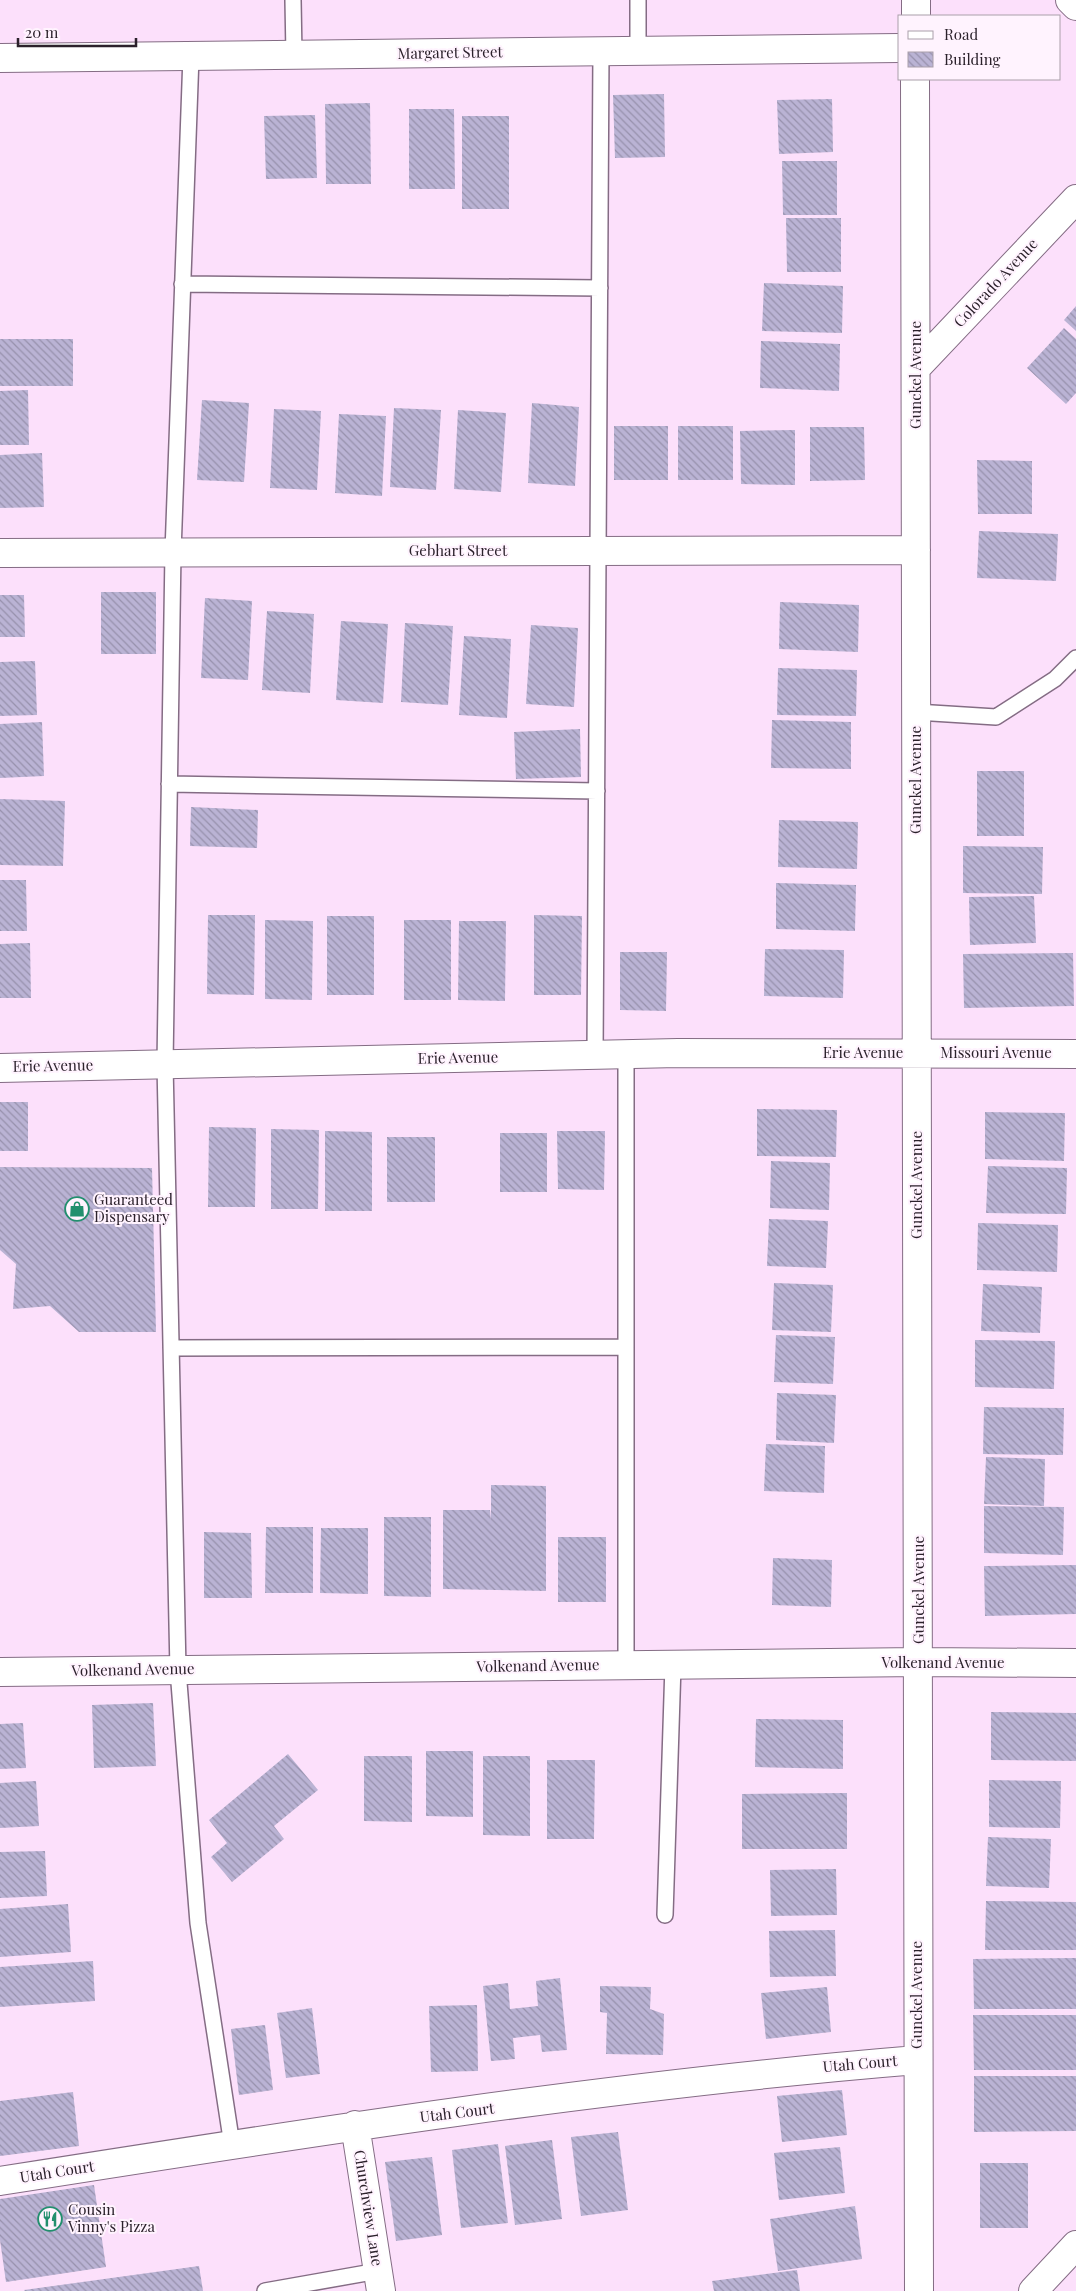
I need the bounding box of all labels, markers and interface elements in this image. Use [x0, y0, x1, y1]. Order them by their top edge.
scale bar [18, 15, 135, 47]
legend [898, 15, 1061, 80]
text: 20 m [25, 22, 59, 42]
text: Road [944, 24, 978, 44]
street label: Margaret Street [397, 41, 504, 63]
text: Building [944, 49, 1001, 69]
street label: Colorado Avenue [949, 234, 1042, 331]
street label: Gunckel Avenue [905, 321, 925, 429]
street label: Gebhart Street [409, 540, 508, 560]
street label: Gunckel Avenue [905, 726, 925, 834]
street label: Erie Avenue [823, 1042, 903, 1062]
street label: Missouri Avenue [940, 1042, 1052, 1062]
street label: Erie Avenue [418, 1046, 498, 1068]
street label: Erie Avenue [13, 1054, 93, 1076]
street label: Gunckel Avenue [906, 1131, 926, 1239]
place label: Guaranteed Dispensary [94, 1189, 173, 1226]
shop icon: Guaranteed Dispensary [64, 1196, 90, 1222]
street label: Gunckel Avenue [908, 1536, 928, 1644]
street label: Volkenand Avenue [880, 1652, 1005, 1672]
street label: Volkenand Avenue [475, 1654, 600, 1676]
street label: Volkenand Avenue [70, 1658, 195, 1680]
street label: Gunckel Avenue [906, 1941, 926, 2049]
street label: Utah Court [822, 2050, 899, 2076]
street label: Utah Court [419, 2097, 496, 2126]
street label: Churchview Lane [350, 2148, 388, 2267]
street label: Utah Court [18, 2155, 96, 2187]
place label: Cousin Vinny's Pizza [67, 2199, 155, 2236]
restaurant icon: Cousin Vinny's Pizza [37, 2206, 63, 2232]

